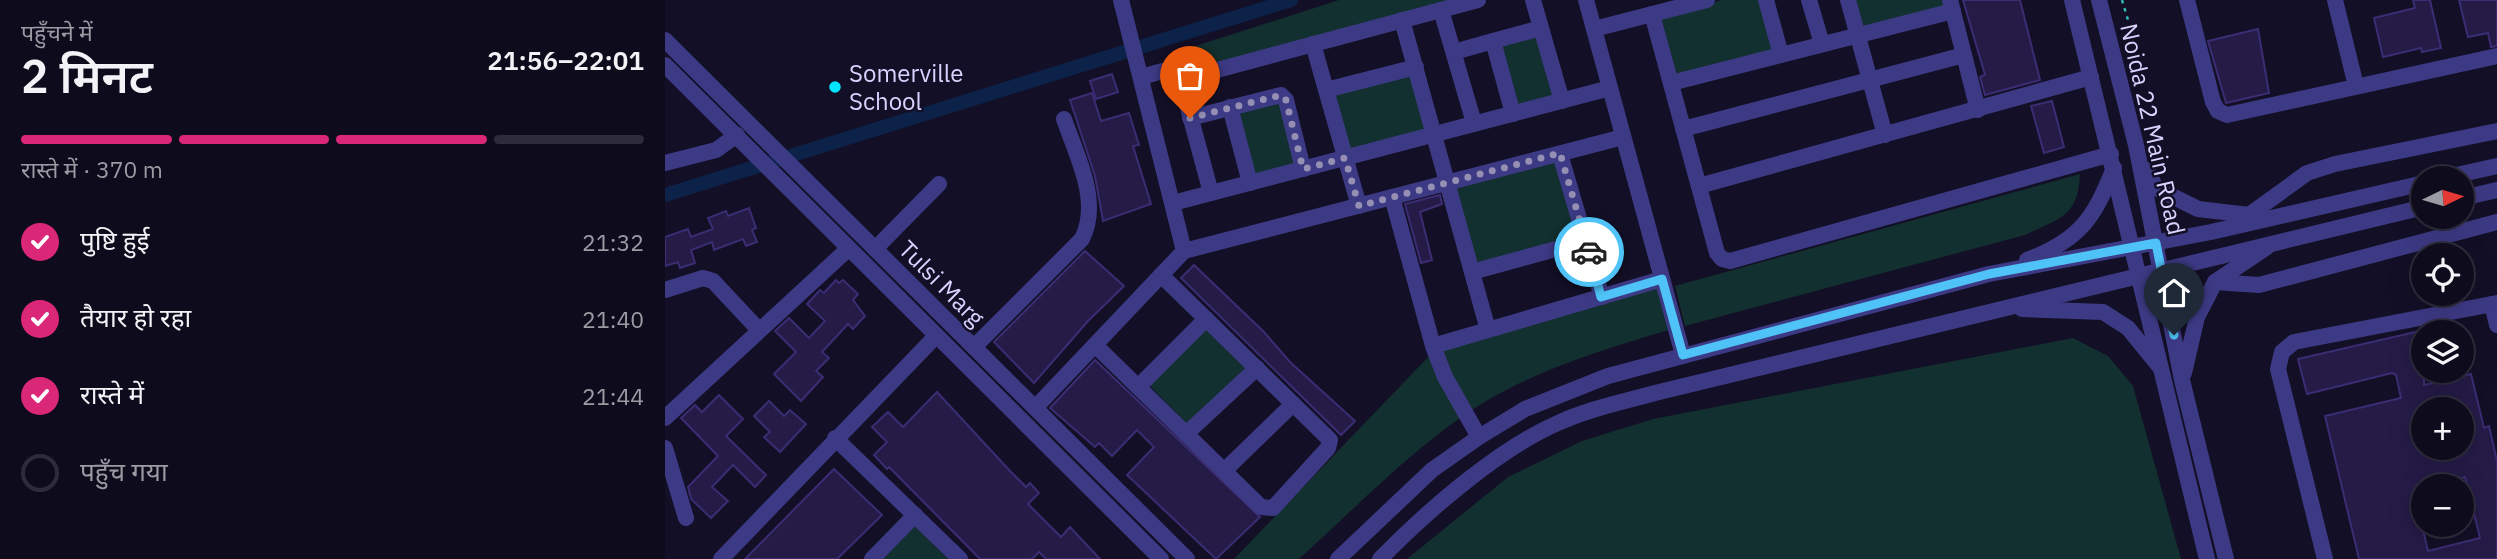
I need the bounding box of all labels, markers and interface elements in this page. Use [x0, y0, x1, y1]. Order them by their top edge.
text: पहुँचने में [21, 17, 93, 47]
street label: Noida 22 Main Road [2113, 20, 2193, 238]
text: 21:56–22:01 [487, 43, 644, 77]
text: 2 मिनट [21, 46, 153, 106]
pin [1160, 46, 1220, 118]
place label: Somerville School [849, 57, 963, 117]
icon: bag [1171, 57, 1209, 95]
marker: Somerville School [827, 79, 843, 95]
text: रास्ते में · 370 m [21, 154, 163, 184]
north arrow [2411, 166, 2475, 229]
map controls [2411, 166, 2474, 537]
courier [1554, 217, 1624, 287]
icon: check [21, 223, 59, 261]
text: पुष्टि हुई [80, 223, 149, 257]
text: 21:32 [582, 227, 644, 257]
street label: Tulsi Marg [892, 233, 992, 333]
icon: car [1570, 233, 1608, 271]
button: locate [2411, 243, 2474, 306]
pin [2144, 263, 2204, 335]
icon: home [2155, 274, 2193, 312]
icon: check [21, 300, 59, 338]
text: तैयार हो रहा [80, 300, 191, 334]
text: 21:40 [582, 304, 644, 334]
button: layers [2411, 320, 2474, 383]
icon: check [21, 377, 59, 415]
text: रास्ते में [80, 377, 144, 411]
text: 21:44 [582, 381, 644, 411]
button: + [2411, 397, 2474, 460]
text: पहुँच गया [80, 454, 168, 488]
button: − [2411, 474, 2474, 537]

